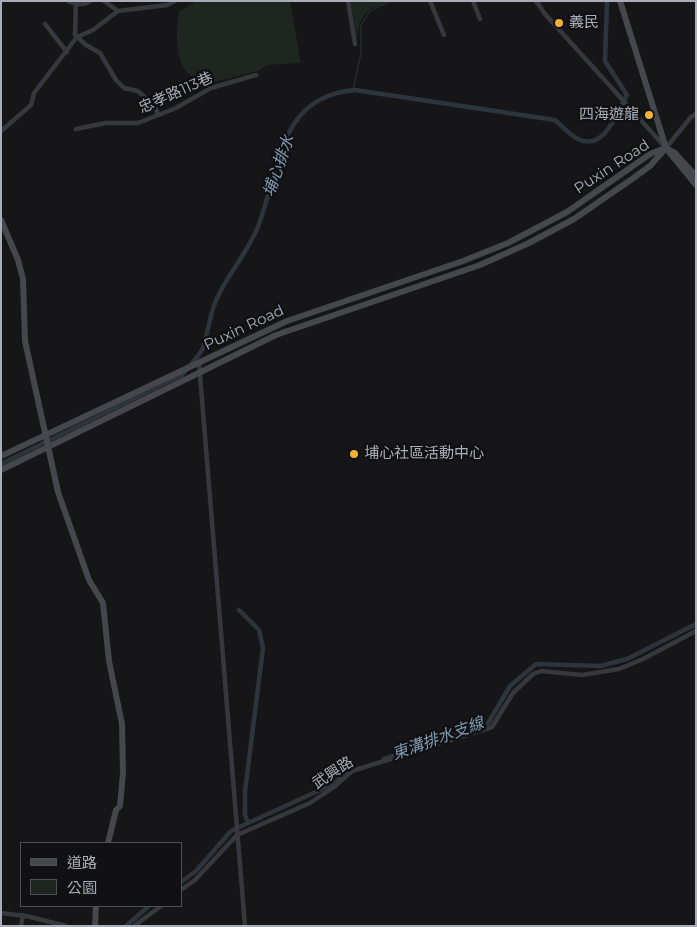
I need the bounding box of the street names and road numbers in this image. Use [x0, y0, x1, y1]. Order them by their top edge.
street label: 忠孝路113巷 [136, 69, 216, 117]
street label: Puxin Road [571, 136, 653, 198]
street label: Puxin Road [201, 302, 287, 354]
street label: 武興路 [309, 753, 357, 793]

